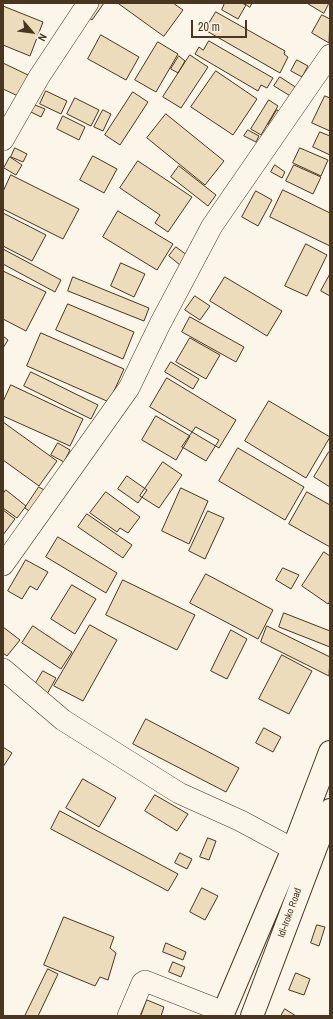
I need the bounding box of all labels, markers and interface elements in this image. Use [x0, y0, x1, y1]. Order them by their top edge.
north arrow [12, 12, 52, 52]
scale bar [193, 12, 249, 38]
text: 20 m [198, 19, 220, 35]
text: N [35, 31, 50, 44]
street label: Idi-Iroko Road [275, 887, 305, 939]

